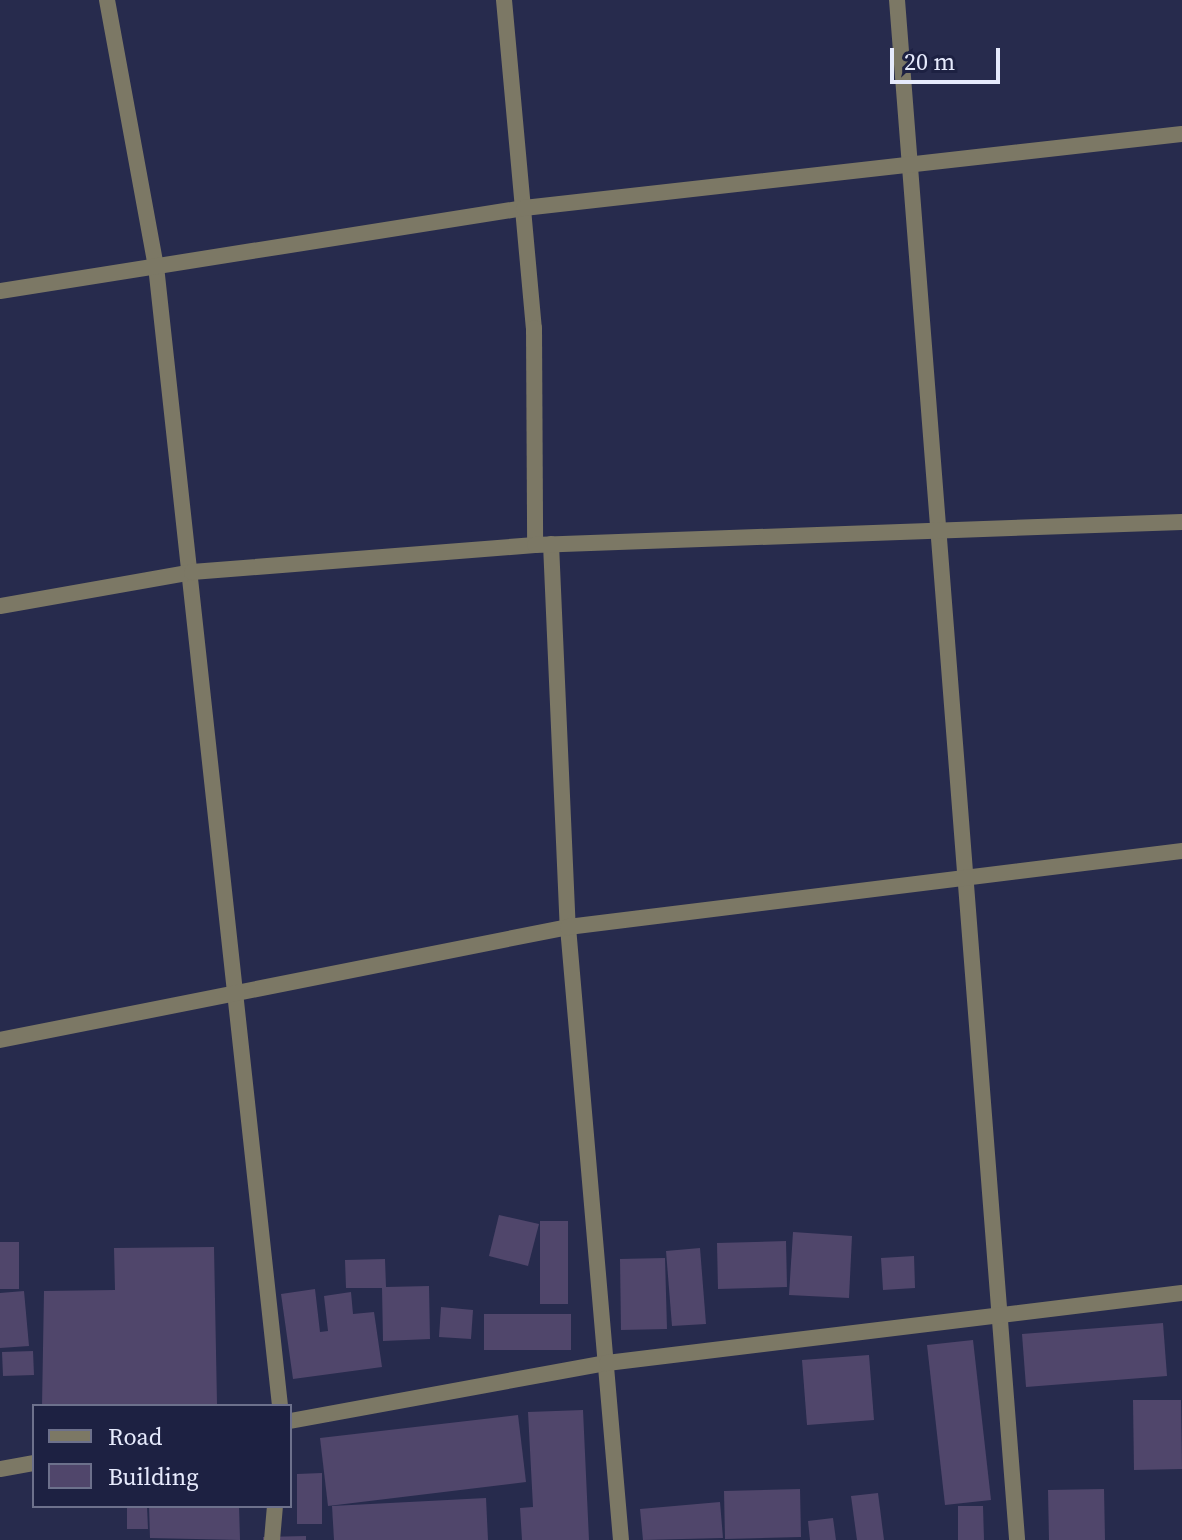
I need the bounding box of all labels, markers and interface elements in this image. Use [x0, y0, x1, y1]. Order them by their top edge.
scale bar [894, 32, 1004, 82]
text: 20 m [904, 45, 955, 78]
legend [32, 1404, 292, 1508]
text: Road [108, 1420, 162, 1453]
text: Building [108, 1460, 199, 1493]

